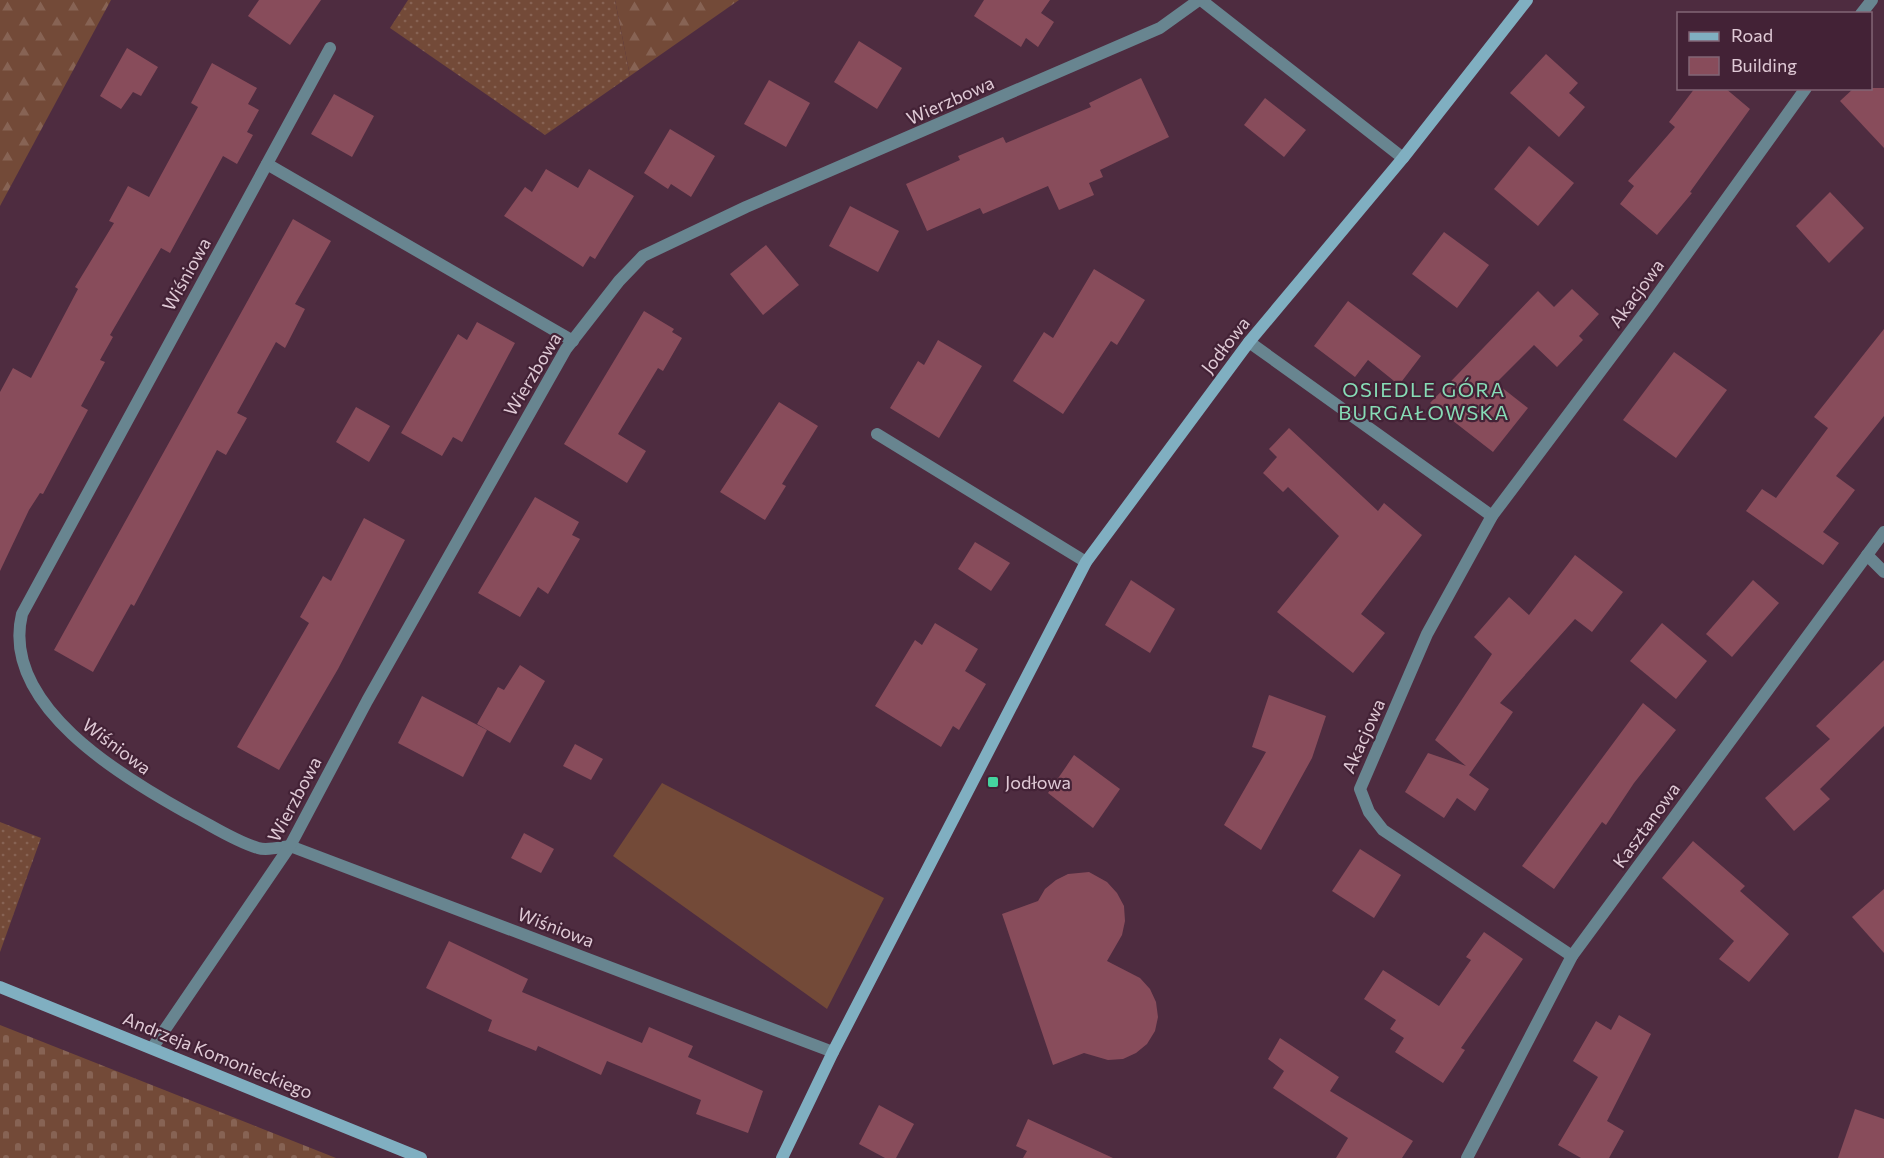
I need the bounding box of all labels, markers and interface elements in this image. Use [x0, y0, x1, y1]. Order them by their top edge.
legend [1677, 12, 1872, 90]
text: Road [1731, 24, 1773, 46]
text: Building [1731, 54, 1797, 76]
street label: Wierzbowa [903, 71, 997, 129]
street label: Wiśniowa [157, 234, 215, 314]
street label: Akacjowa [1604, 255, 1668, 331]
street label: Jodłowa [1196, 312, 1254, 378]
street label: Wierzbowa [499, 328, 565, 420]
district label: OSIEDLE GÓRA BURGAŁOWSKA [1338, 377, 1510, 424]
street label: Akacjowa [1337, 695, 1389, 777]
street label: Wiśniowa [78, 713, 156, 779]
street label: Wierzbowa [262, 753, 326, 845]
place label: Jodłowa [1005, 771, 1071, 793]
marker: Jodłowa [986, 775, 1000, 789]
street label: Kasztanowa [1608, 778, 1684, 872]
street label: Wiśniowa [515, 902, 597, 952]
street label: Andrzeja Komonieckiego [120, 1007, 316, 1103]

